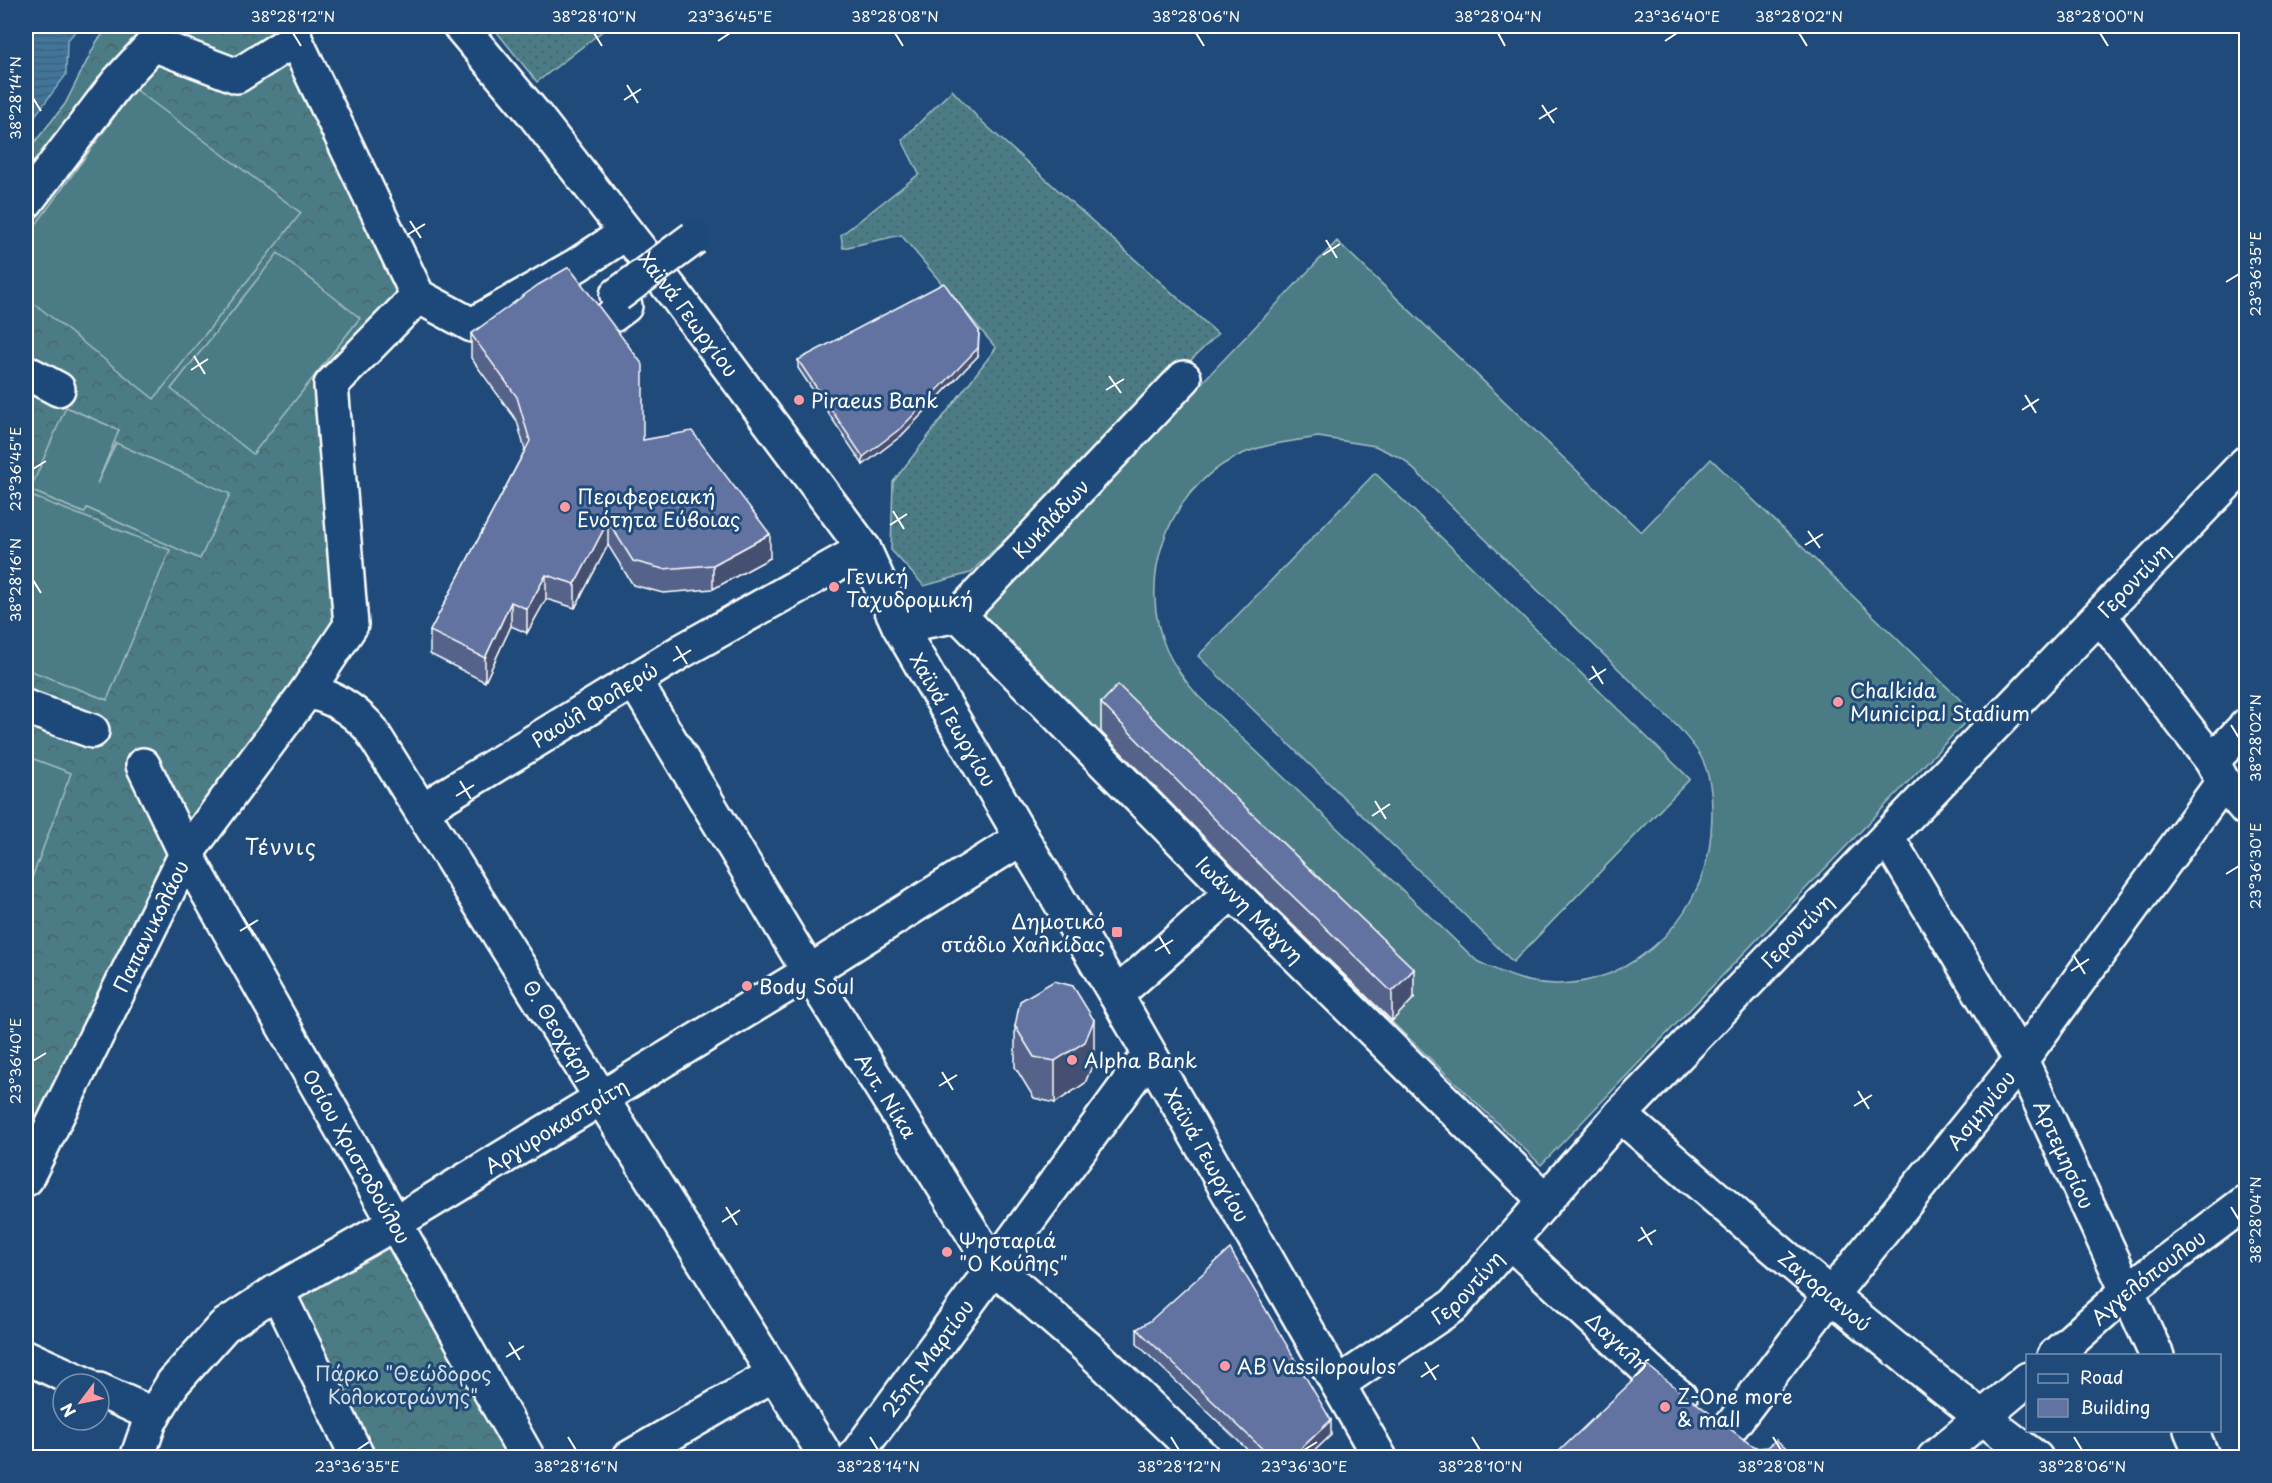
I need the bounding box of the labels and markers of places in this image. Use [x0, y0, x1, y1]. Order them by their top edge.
place label: Piraeus Bank [811, 385, 938, 415]
marker: Piraeus Bank [792, 393, 806, 407]
place label: Περιφερειακή Ενότητα Εύβοιας [577, 481, 740, 534]
marker: Περιφερειακή Ενότητα Εύβοιας [558, 500, 572, 514]
place label: Γενική Ταχυδρομική [846, 561, 973, 614]
marker: Γενική Ταχυδρομική [827, 580, 841, 594]
place label: Chalkida Municipal Stadium [1850, 675, 2030, 728]
marker: Chalkida Municipal Stadium [1831, 695, 1845, 709]
place label: Δημοτικό στάδιο Χαλκίδας [941, 906, 1105, 959]
marker: Δημοτικό στάδιο Χαλκίδας [1110, 925, 1124, 939]
place label: Body Soul [759, 971, 854, 1001]
marker: Body Soul [740, 979, 754, 993]
place label: Alpha Bank [1084, 1045, 1197, 1075]
marker: Alpha Bank [1065, 1053, 1079, 1067]
place label: Ψησταριά "Ο Κούλης" [959, 1225, 1068, 1278]
marker: Ψησταριά "Ο Κούλης" [940, 1245, 954, 1259]
place label: AB Vassilopoulos [1237, 1351, 1396, 1381]
marker: AB Vassilopoulos [1218, 1359, 1232, 1373]
place label: Z-One more & mall [1677, 1381, 1793, 1434]
marker: Z-One more & mall [1658, 1400, 1672, 1414]

